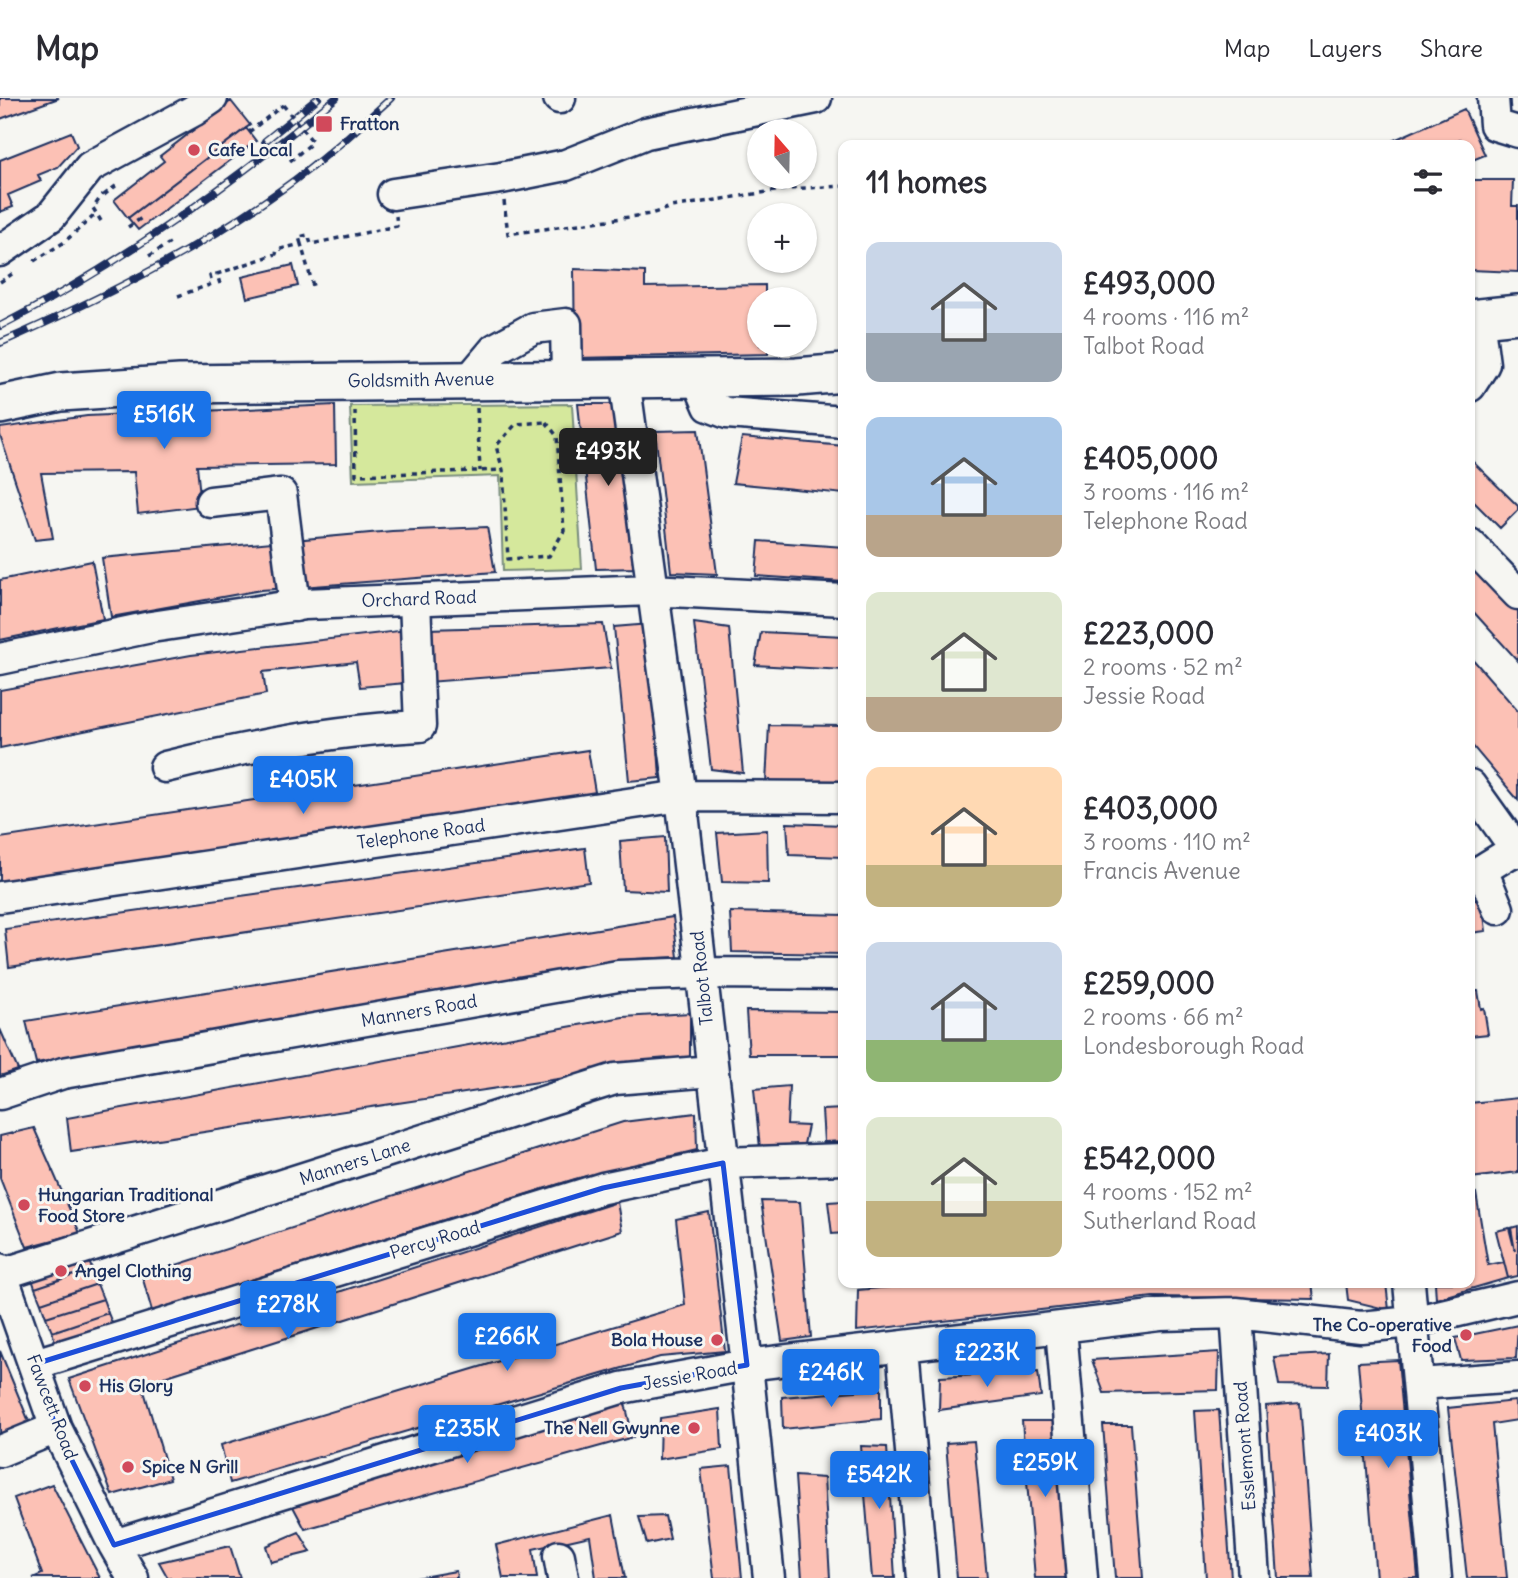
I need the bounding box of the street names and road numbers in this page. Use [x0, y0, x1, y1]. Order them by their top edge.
street label: Goldsmith Avenue [347, 367, 495, 392]
street label: Orchard Road [361, 585, 477, 612]
street label: Telephone Road [355, 813, 487, 854]
street label: Talbot Road [685, 929, 718, 1027]
street label: Manners Road [359, 989, 479, 1032]
street label: Manners Lane [297, 1133, 413, 1190]
street label: Percy Road [387, 1215, 483, 1264]
street label: Fawcett Road [22, 1351, 83, 1463]
street label: Jessie Road [641, 1356, 739, 1395]
street label: Esslemont Road [1228, 1380, 1260, 1511]

